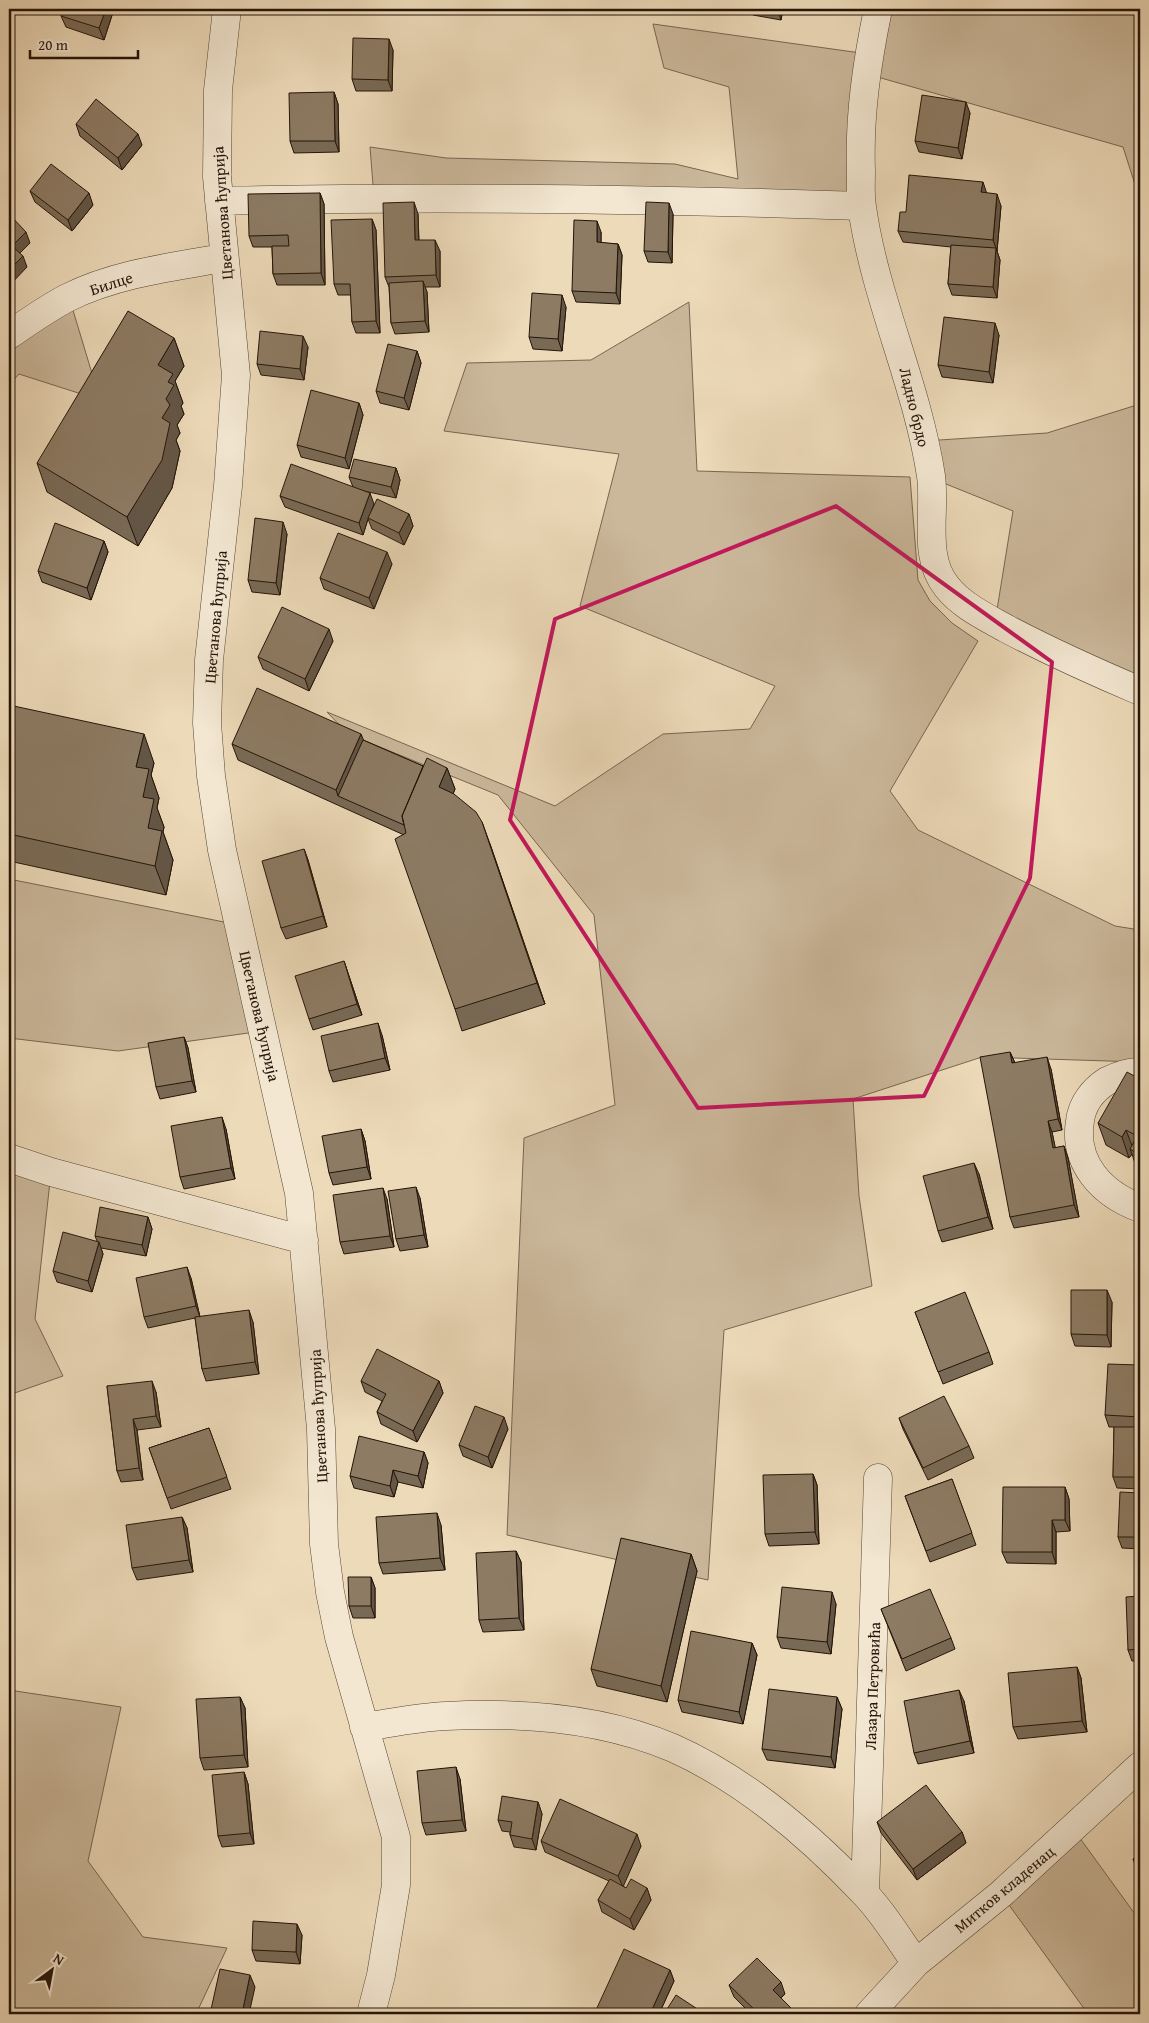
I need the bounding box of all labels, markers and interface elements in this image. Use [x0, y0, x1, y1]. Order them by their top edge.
scale bar [30, 28, 138, 60]
text: 20 m [38, 34, 69, 55]
street label: Цветанова ћуприја [205, 145, 239, 280]
street label: Билце [86, 265, 136, 301]
street label: Ладно брдо [894, 365, 936, 449]
street label: Цветанова ћуприја [197, 549, 233, 685]
street label: Цветанова ћуприја [233, 948, 287, 1084]
street label: Цветанова ћуприја [303, 1348, 333, 1483]
street label: Лазара Петровића [858, 1621, 886, 1751]
street label: Митков кладенац [949, 1840, 1059, 1938]
north arrow [28, 1946, 78, 1996]
text: N [50, 1948, 69, 1970]

